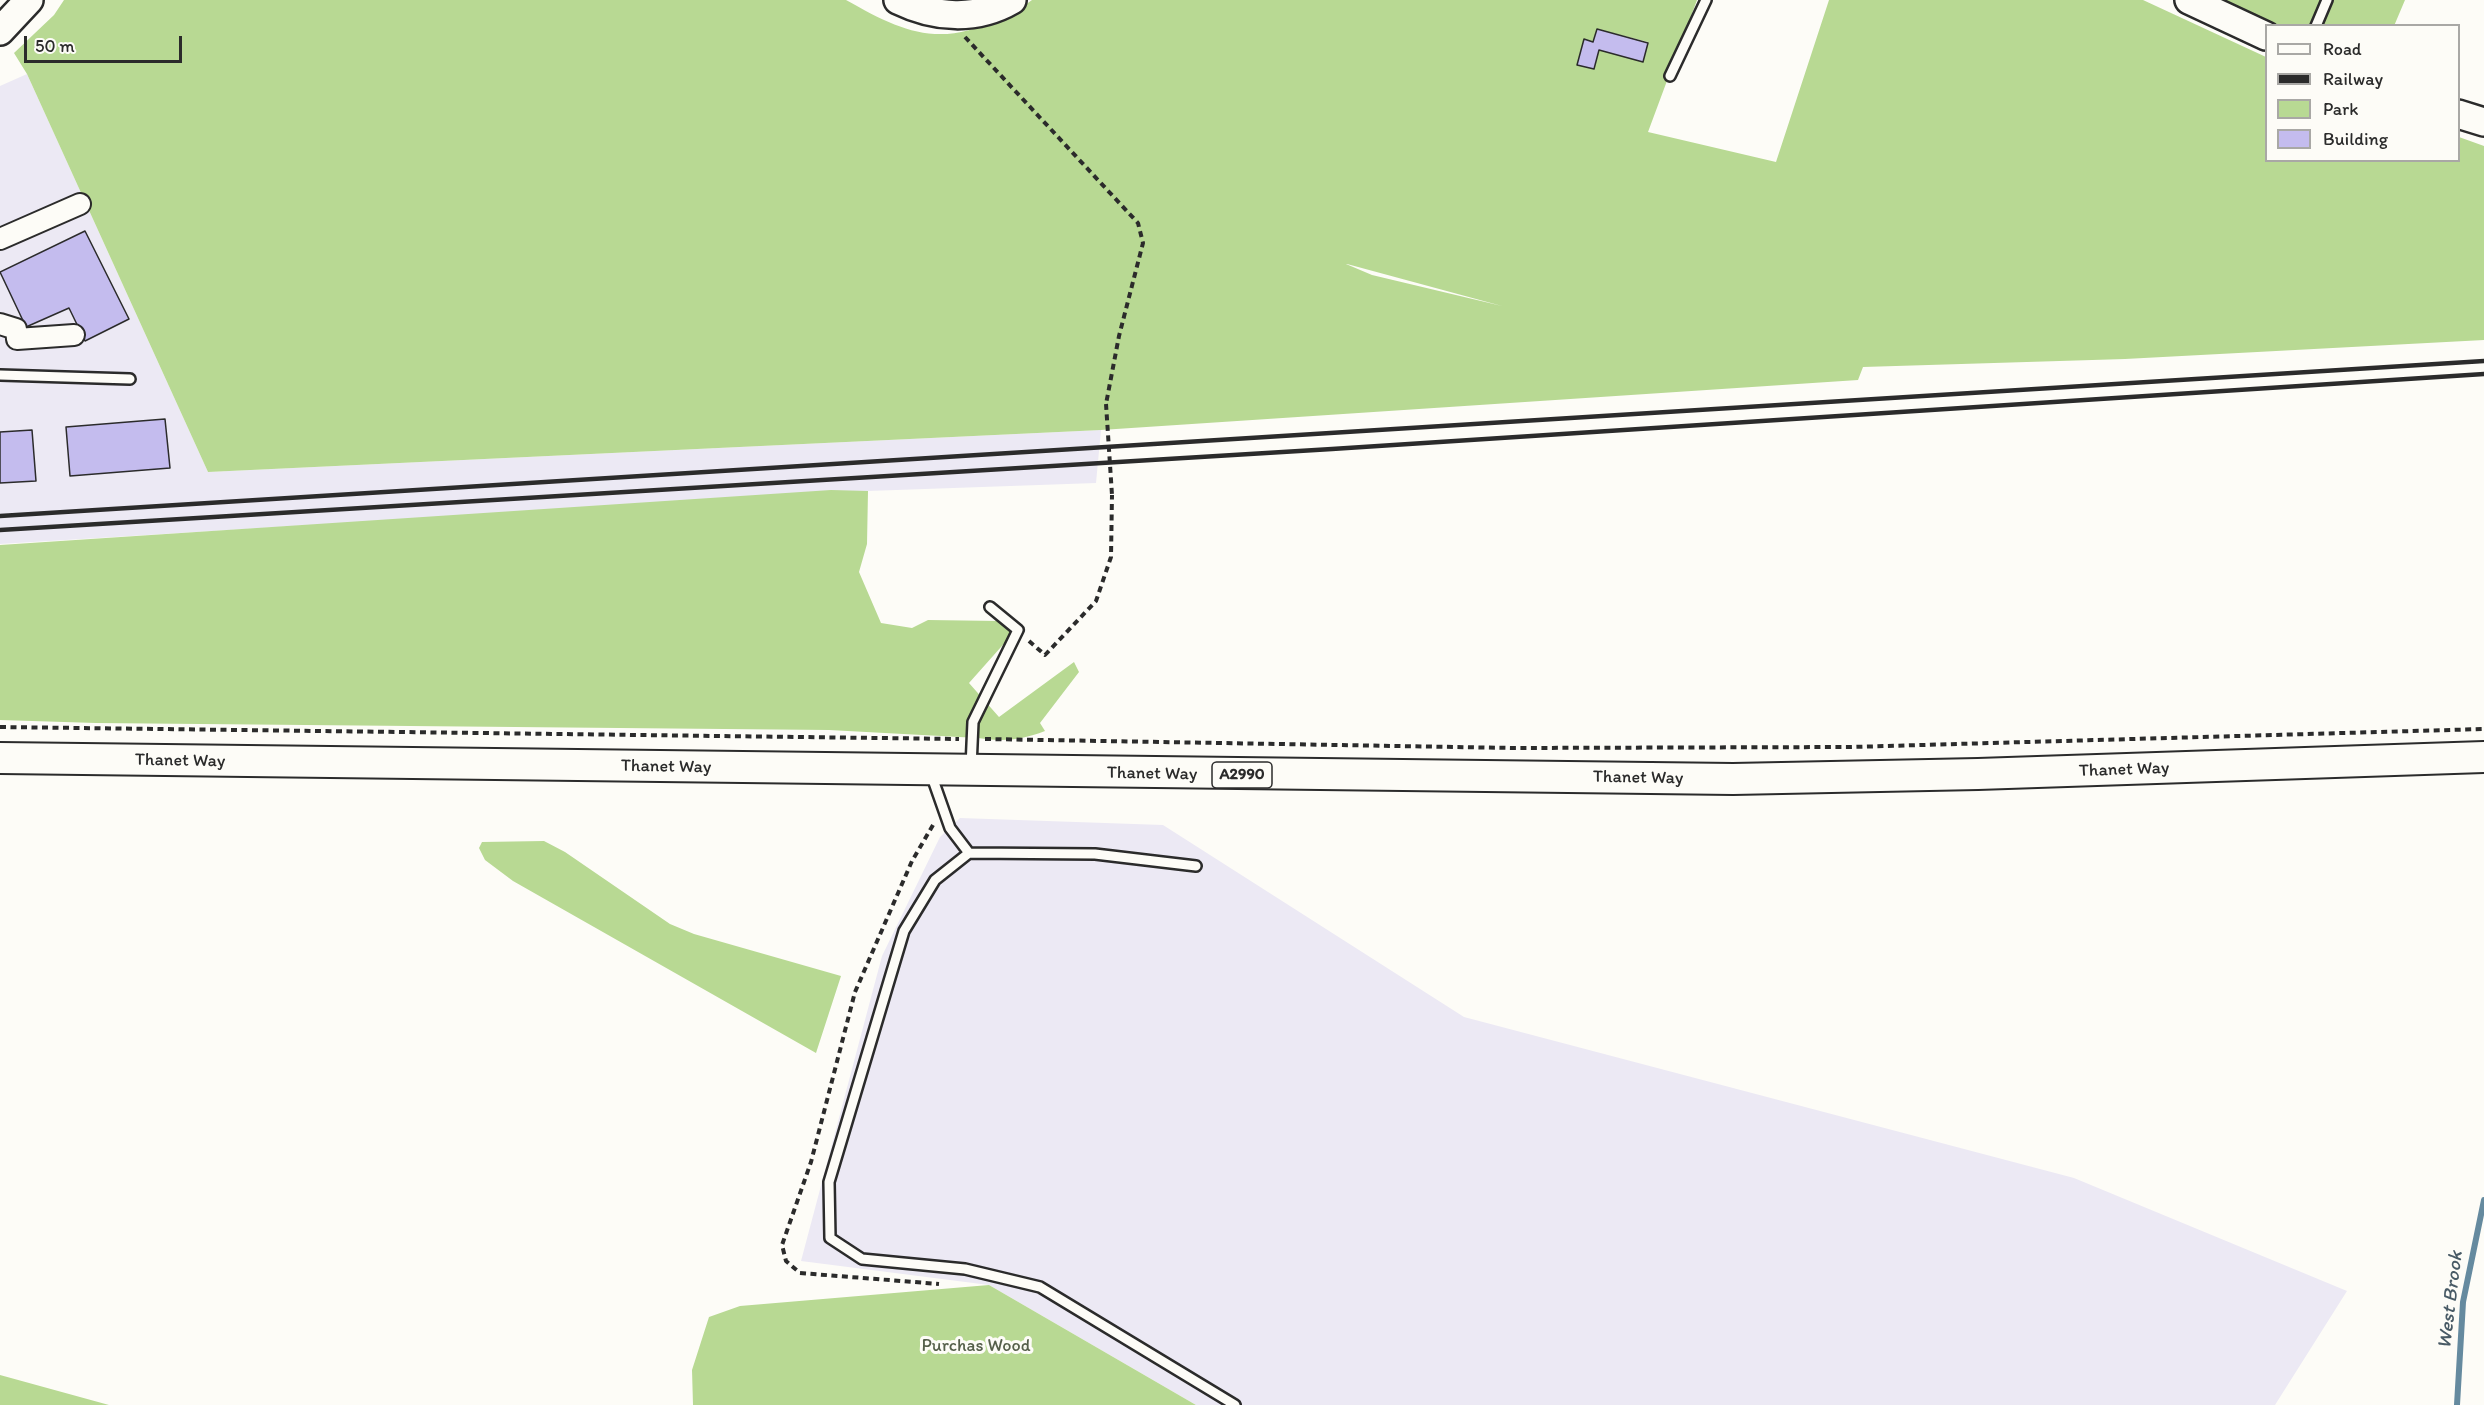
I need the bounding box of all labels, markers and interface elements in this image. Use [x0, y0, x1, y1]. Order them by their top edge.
scale bar [27, 24, 184, 62]
legend [2265, 24, 2460, 162]
text: 50 m [35, 35, 75, 57]
text: Road [2323, 38, 2362, 60]
text: Railway [2323, 68, 2383, 90]
text: Park [2323, 98, 2358, 120]
text: Building [2323, 128, 2388, 150]
street label: Thanet Way [135, 749, 225, 773]
street label: Thanet Way [621, 755, 711, 779]
street label: Thanet Way [2078, 758, 2170, 782]
street label: Thanet Way [1107, 762, 1197, 786]
road number: A2990 [1212, 762, 1272, 788]
street label: Thanet Way [1593, 766, 1683, 790]
water label: West Brook [2433, 1250, 2469, 1350]
park label: Purchas Wood [921, 1335, 1031, 1357]

